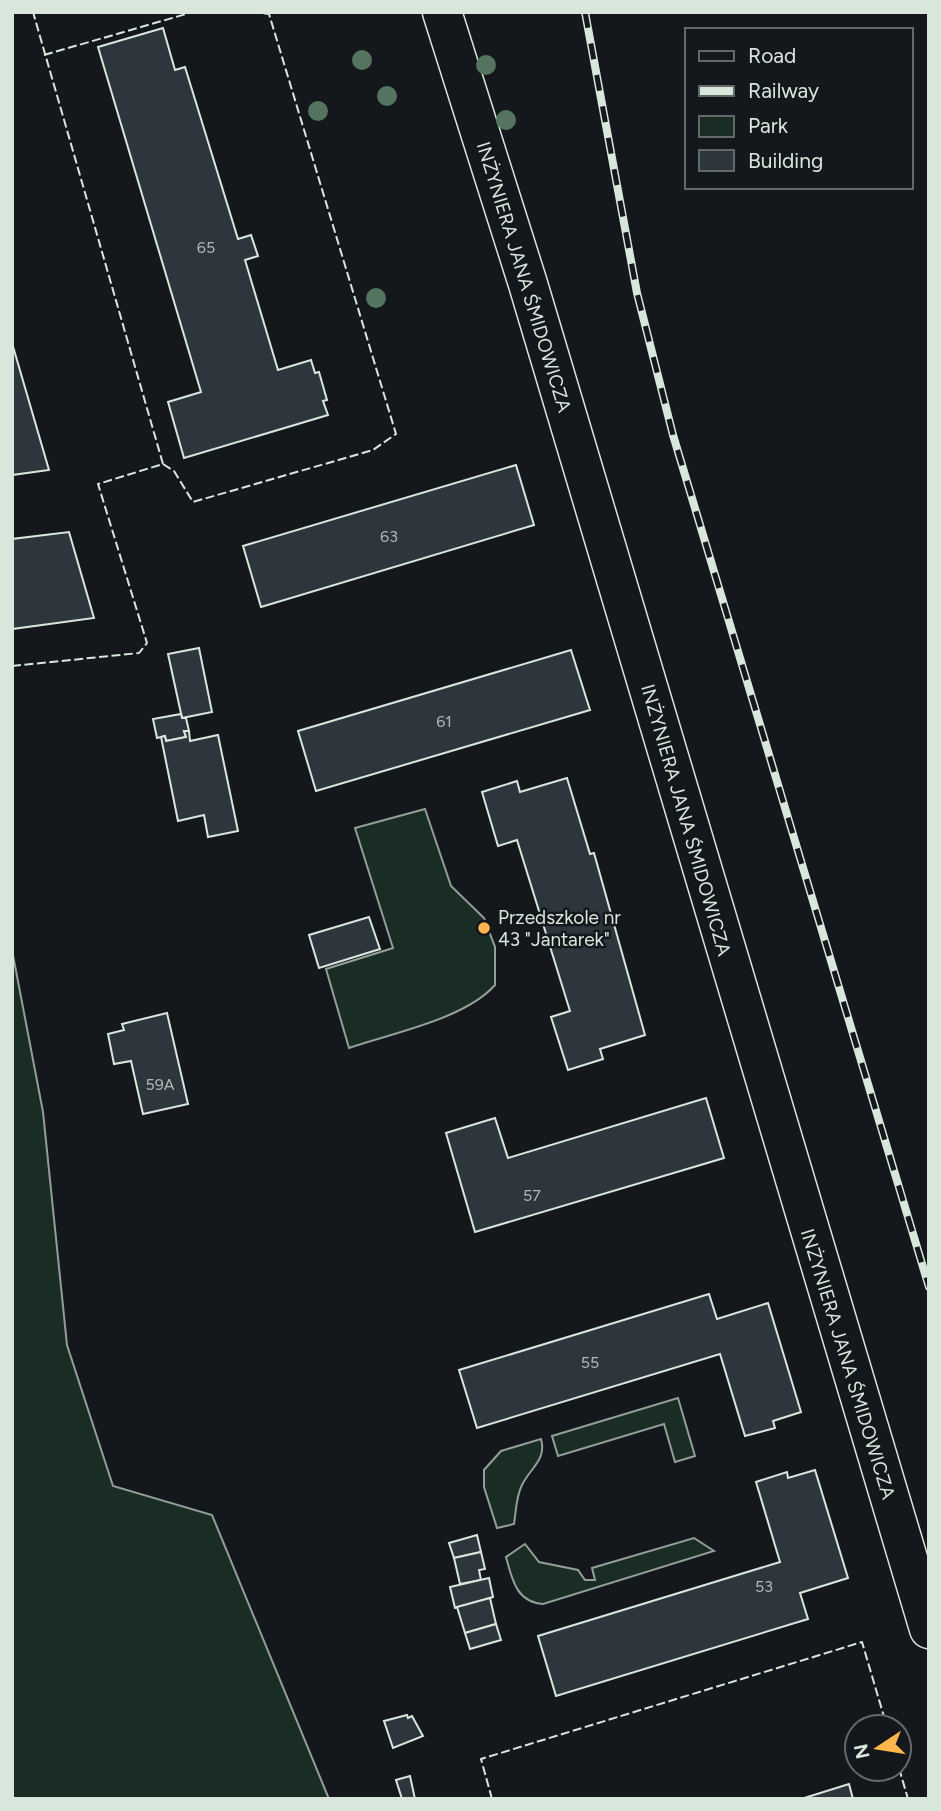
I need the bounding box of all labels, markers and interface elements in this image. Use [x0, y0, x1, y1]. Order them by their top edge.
legend [685, 28, 913, 189]
text: Road [748, 43, 796, 68]
text: Railway [748, 78, 819, 103]
text: Park [748, 113, 789, 138]
street label: INŻYNIERA JANA ŚMIDOWICZA [472, 139, 576, 415]
text: Building [748, 148, 823, 173]
house number: 65 [197, 238, 215, 257]
house number: 63 [380, 527, 398, 546]
street label: INŻYNIERA JANA ŚMIDOWICZA [636, 681, 736, 959]
house number: 61 [436, 712, 452, 731]
place label: Przedszkole nr 43 "Jantarek" [498, 906, 621, 951]
marker: Przedszkole nr 43 "Jantarek" [476, 920, 492, 936]
house number: 59A [145, 1075, 175, 1094]
house number: 57 [523, 1186, 541, 1205]
street label: INŻYNIERA JANA ŚMIDOWICZA [796, 1226, 900, 1502]
house number: 55 [581, 1353, 599, 1372]
house number: 53 [755, 1577, 773, 1596]
north arrow [843, 1713, 913, 1783]
text: N [849, 1742, 875, 1761]

